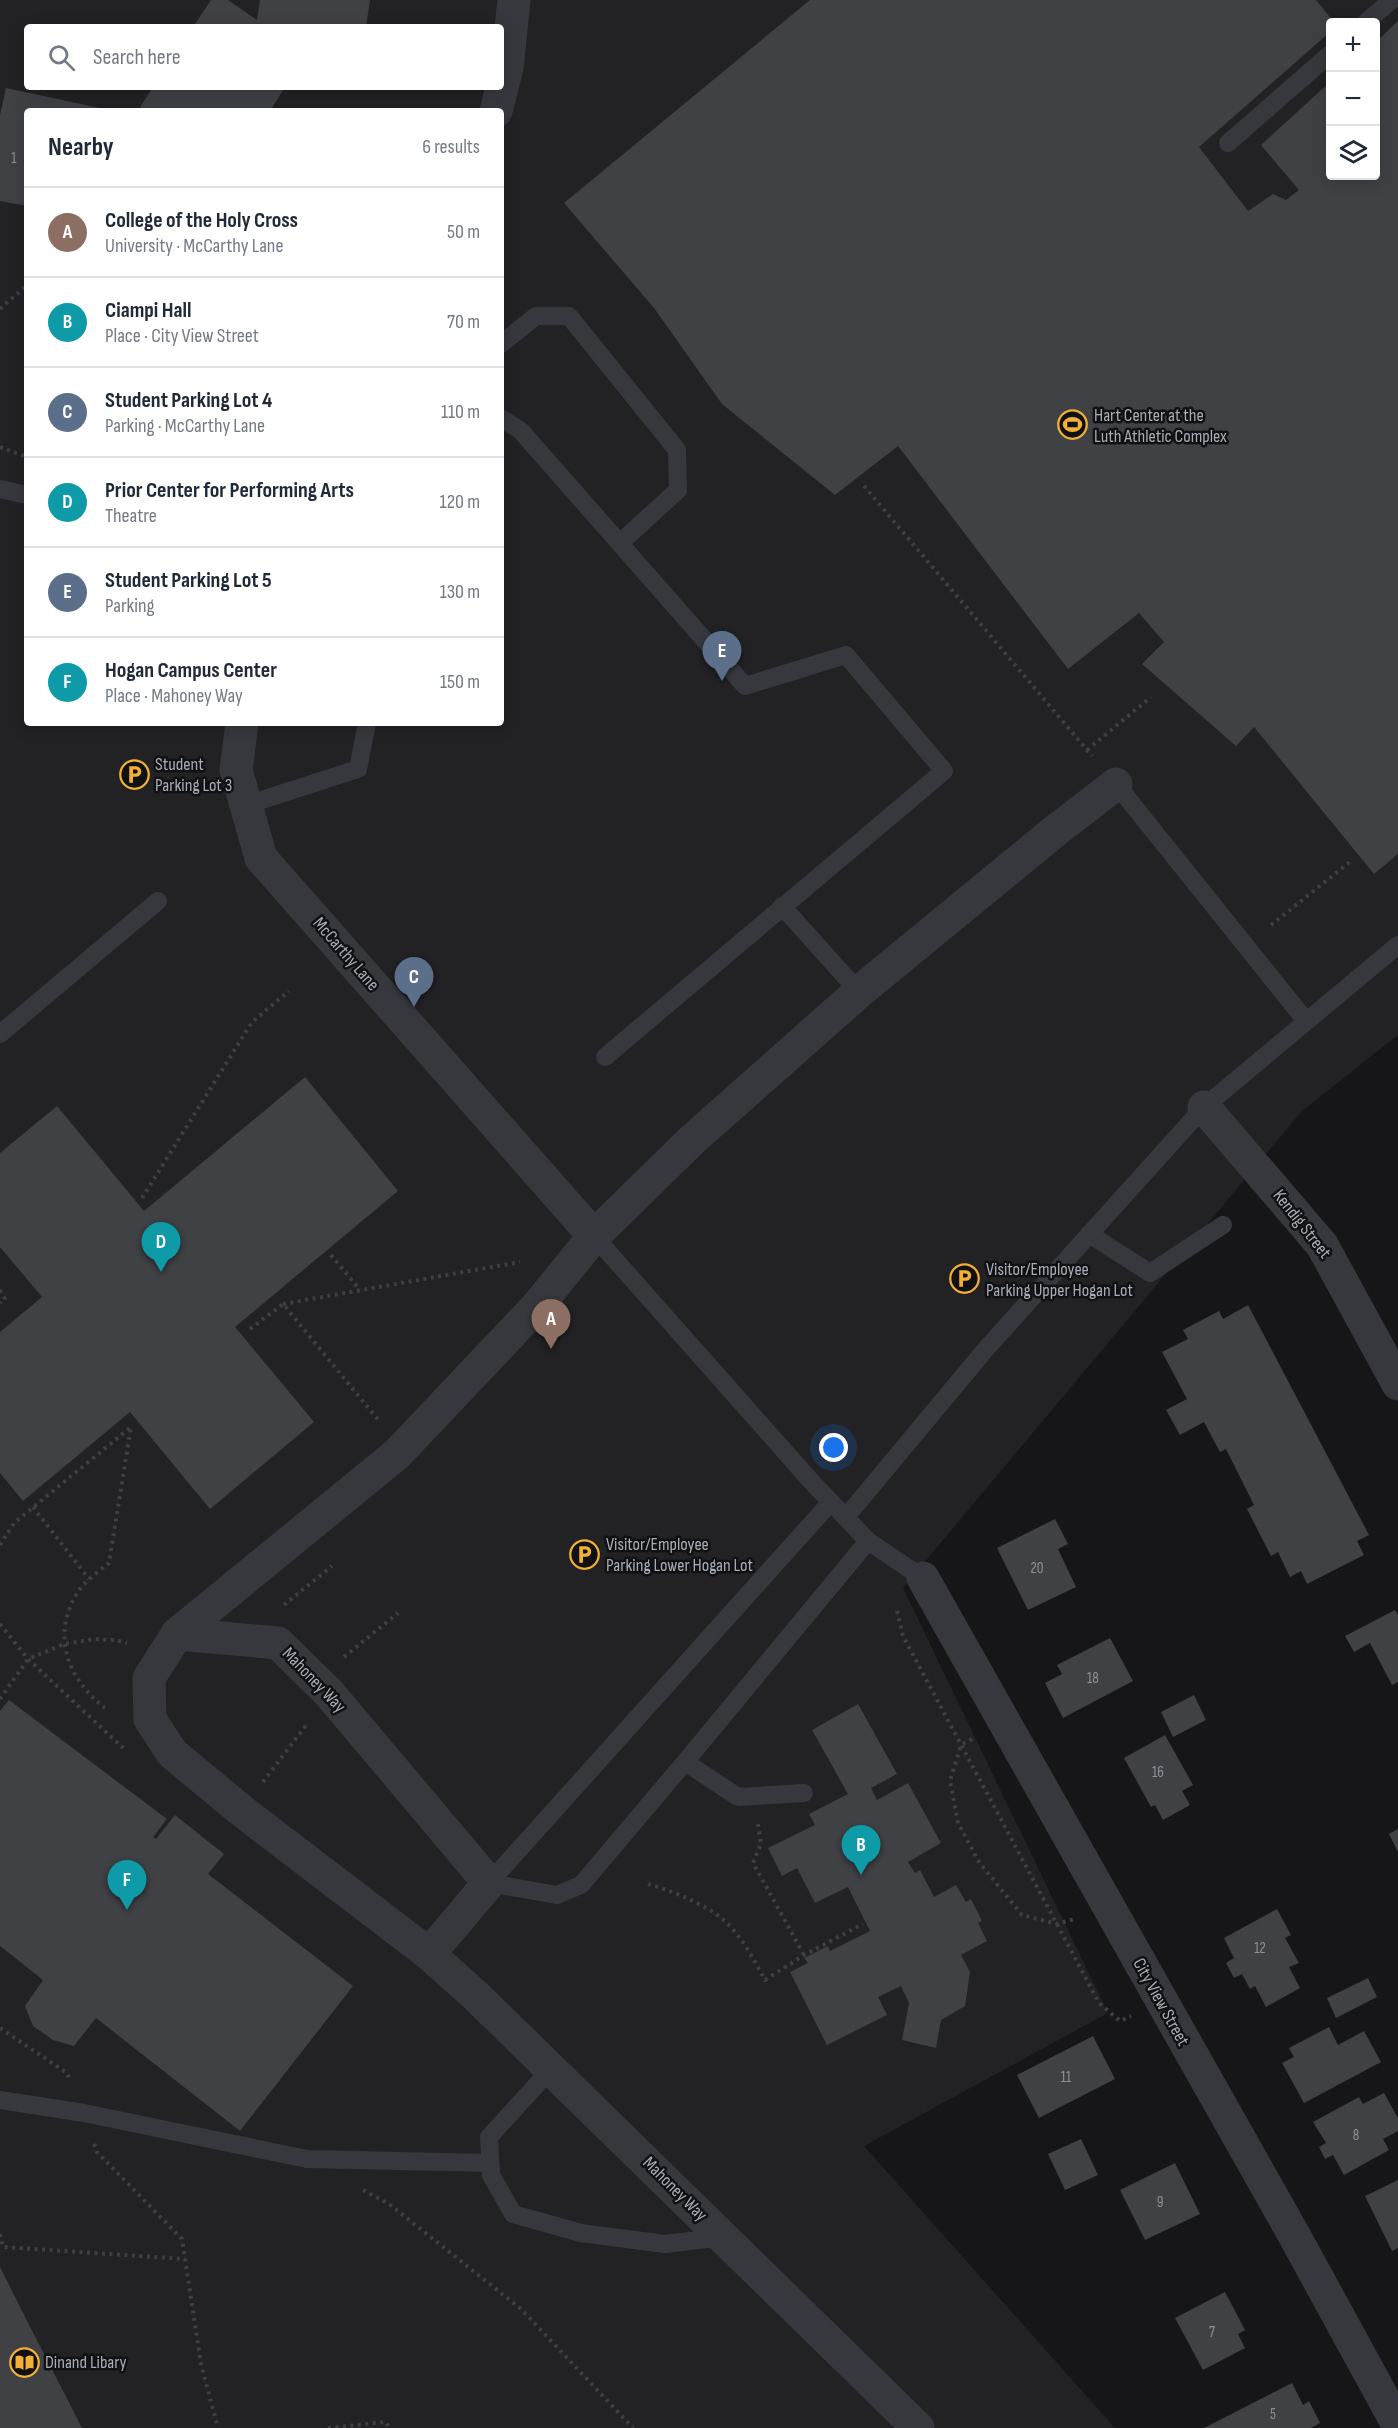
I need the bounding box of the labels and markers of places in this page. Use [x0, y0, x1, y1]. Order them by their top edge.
place label: Hart Center at the Luth Athletic Complex [1094, 405, 1227, 447]
sports icon: Hart Center at the Luth Athletic Complex [1057, 409, 1089, 441]
pin: E [702, 632, 742, 681]
place label: Student Parking Lot 3 [155, 754, 232, 796]
parking icon: Student Parking Lot 3 [118, 758, 150, 790]
pin: C [394, 958, 434, 1007]
pin: D [142, 1222, 180, 1272]
place label: Visitor/Employee Parking Upper Hogan Lot [986, 1259, 1133, 1301]
parking icon: Visitor/Employee Parking Upper Hogan Lot [949, 1263, 981, 1295]
pin: A [532, 1300, 570, 1349]
place label: Visitor/Employee Parking Lower Hogan Lot [606, 1534, 754, 1576]
parking icon: Visitor/Employee Parking Lower Hogan Lot [569, 1538, 601, 1570]
pin: B [842, 1826, 880, 1875]
pin: F [108, 1860, 146, 1910]
library icon: Dinand Libary [8, 2346, 40, 2378]
place label: Dinand Libary [45, 2352, 127, 2373]

